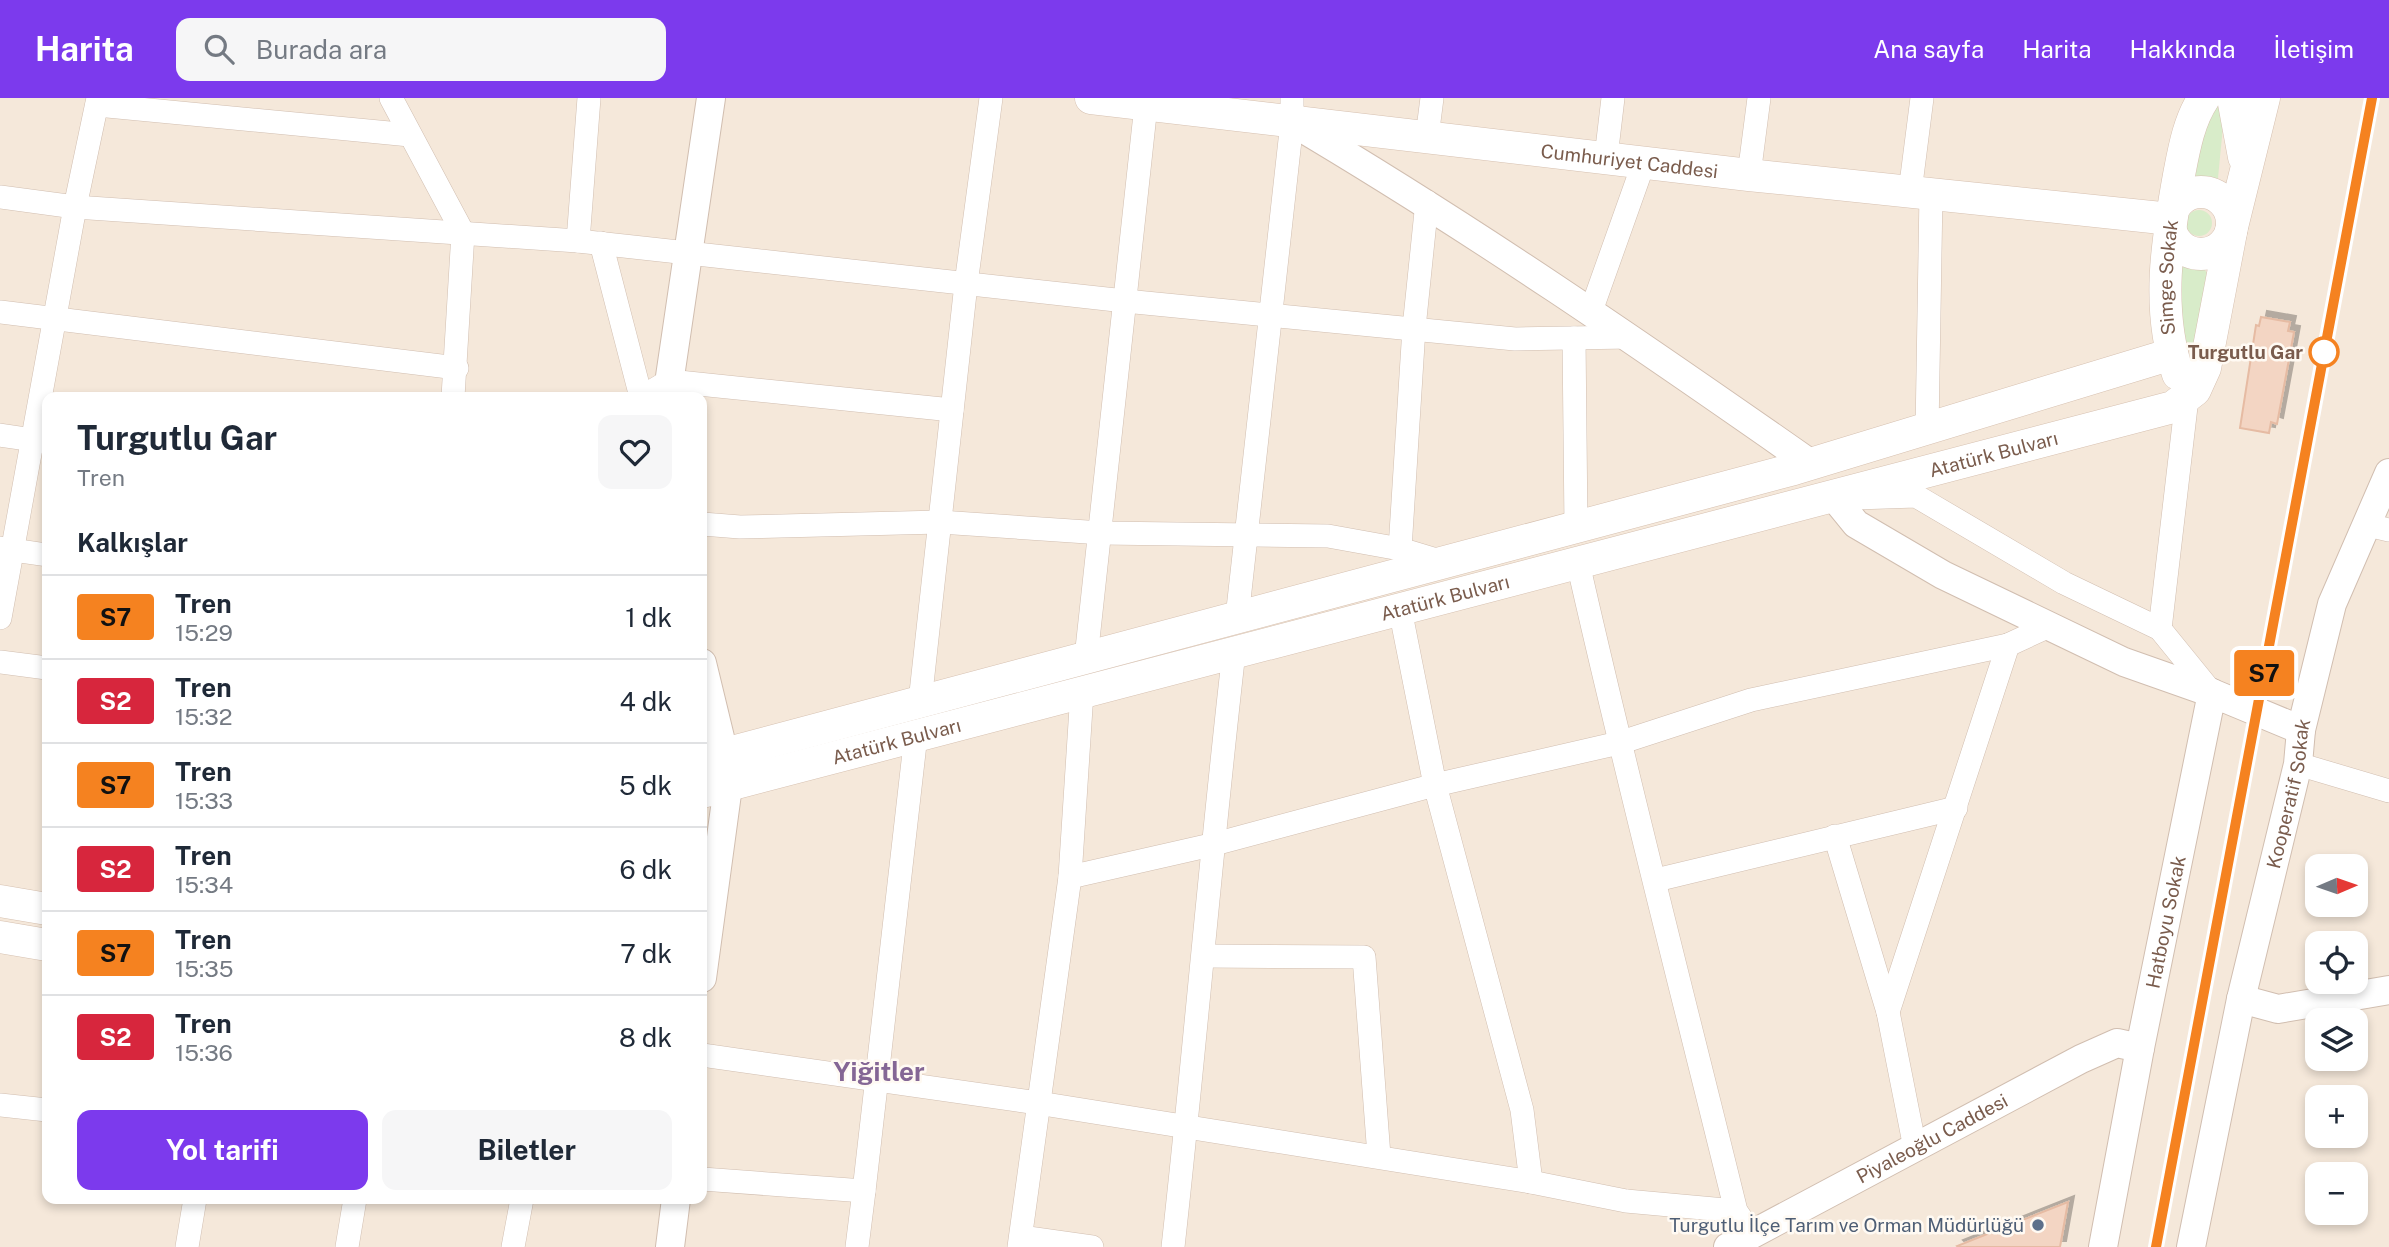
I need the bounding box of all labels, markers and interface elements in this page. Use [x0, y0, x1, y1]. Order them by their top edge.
search box [176, 18, 666, 81]
text: Harita [35, 30, 134, 68]
icon: search [200, 30, 238, 68]
text: Burada ara [256, 34, 387, 65]
text: Ana sayfa [1873, 35, 1984, 63]
text: Harita [2022, 35, 2092, 63]
text: Hakkında [2130, 35, 2235, 63]
text: İletişim [2273, 35, 2354, 63]
street label: Cumhuriyet Caddesi [1540, 140, 1719, 182]
street label: Simge Sokak [2154, 218, 2182, 336]
marker: Turgutlu Gar [2309, 337, 2339, 367]
place label: Turgutlu Gar [2188, 341, 2303, 363]
button: heart [598, 415, 672, 489]
text: Turgutlu Gar [77, 419, 277, 457]
street label: Atatürk Bulvarı [1927, 427, 2060, 481]
text: Tren [77, 464, 125, 491]
text: Kalkışlar [77, 527, 188, 558]
street label: Atatürk Bulvarı [1378, 570, 1512, 625]
text: Tren [175, 588, 232, 619]
text: 1 dk [625, 602, 672, 633]
text: S7 [100, 603, 131, 631]
text: 15:29 [175, 619, 233, 646]
line badge: S7 [2232, 650, 2296, 696]
text: S7 [2248, 659, 2280, 687]
text: Tren [175, 672, 232, 703]
text: 4 dk [619, 686, 672, 717]
text: S2 [100, 687, 131, 715]
text: 15:32 [175, 703, 232, 730]
street label: Atatürk Bulvarı [830, 714, 963, 768]
street label: Kooperatif Sokak [2262, 716, 2314, 871]
text: Tren [175, 756, 232, 787]
text: 5 dk [619, 770, 672, 801]
text: S7 [100, 771, 131, 799]
text: 15:33 [175, 787, 233, 814]
text: Tren [175, 840, 232, 871]
street label: Hatboyu Sokak [2141, 853, 2190, 990]
text: 6 dk [620, 854, 672, 885]
north arrow [2305, 854, 2368, 917]
map controls [2305, 854, 2368, 1225]
text: S2 [100, 855, 131, 883]
text: 15:34 [175, 871, 233, 898]
text: Tren [175, 924, 232, 955]
button: locate [2305, 931, 2368, 994]
text: 7 dk [620, 938, 672, 969]
text: S7 [100, 939, 131, 967]
text: 15:35 [175, 955, 234, 982]
text: Tren [175, 1008, 232, 1039]
button: layers [2305, 1008, 2368, 1071]
text: 8 dk [619, 1022, 672, 1053]
text: S2 [100, 1023, 131, 1051]
text: 15:36 [175, 1039, 233, 1066]
district label: Yiğitler [833, 1056, 925, 1087]
button: + [2305, 1085, 2368, 1148]
street label: Piyaleoğlu Caddesi [1853, 1089, 2011, 1188]
button: Yol tarifi [77, 1110, 368, 1190]
button: Biletler [382, 1110, 672, 1190]
button: − [2305, 1162, 2368, 1225]
place label: Turgutlu İlçe Tarım ve Orman Müdürlüğü [1669, 1214, 2024, 1236]
marker: Turgutlu İlçe Tarım ve Orman Müdürlüğü [2030, 1217, 2046, 1233]

